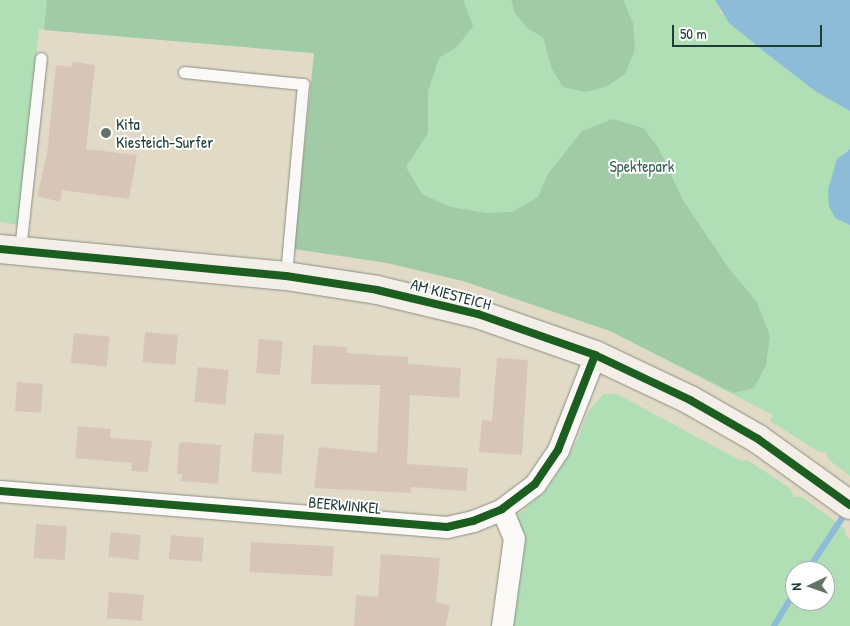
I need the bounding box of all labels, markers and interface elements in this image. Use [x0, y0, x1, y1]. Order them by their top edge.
scale bar [675, 15, 825, 47]
text: 50 m [680, 23, 707, 44]
place label: Kita Kiesteich-Surfer [116, 114, 214, 152]
marker: Kita Kiesteich-Surfer [100, 127, 112, 139]
park label: Spektepark [610, 156, 674, 176]
street label: AM KIESTEICH [409, 274, 493, 314]
street label: BEERWINKEL [308, 492, 382, 518]
north arrow [785, 561, 835, 611]
text: N [786, 583, 805, 591]

